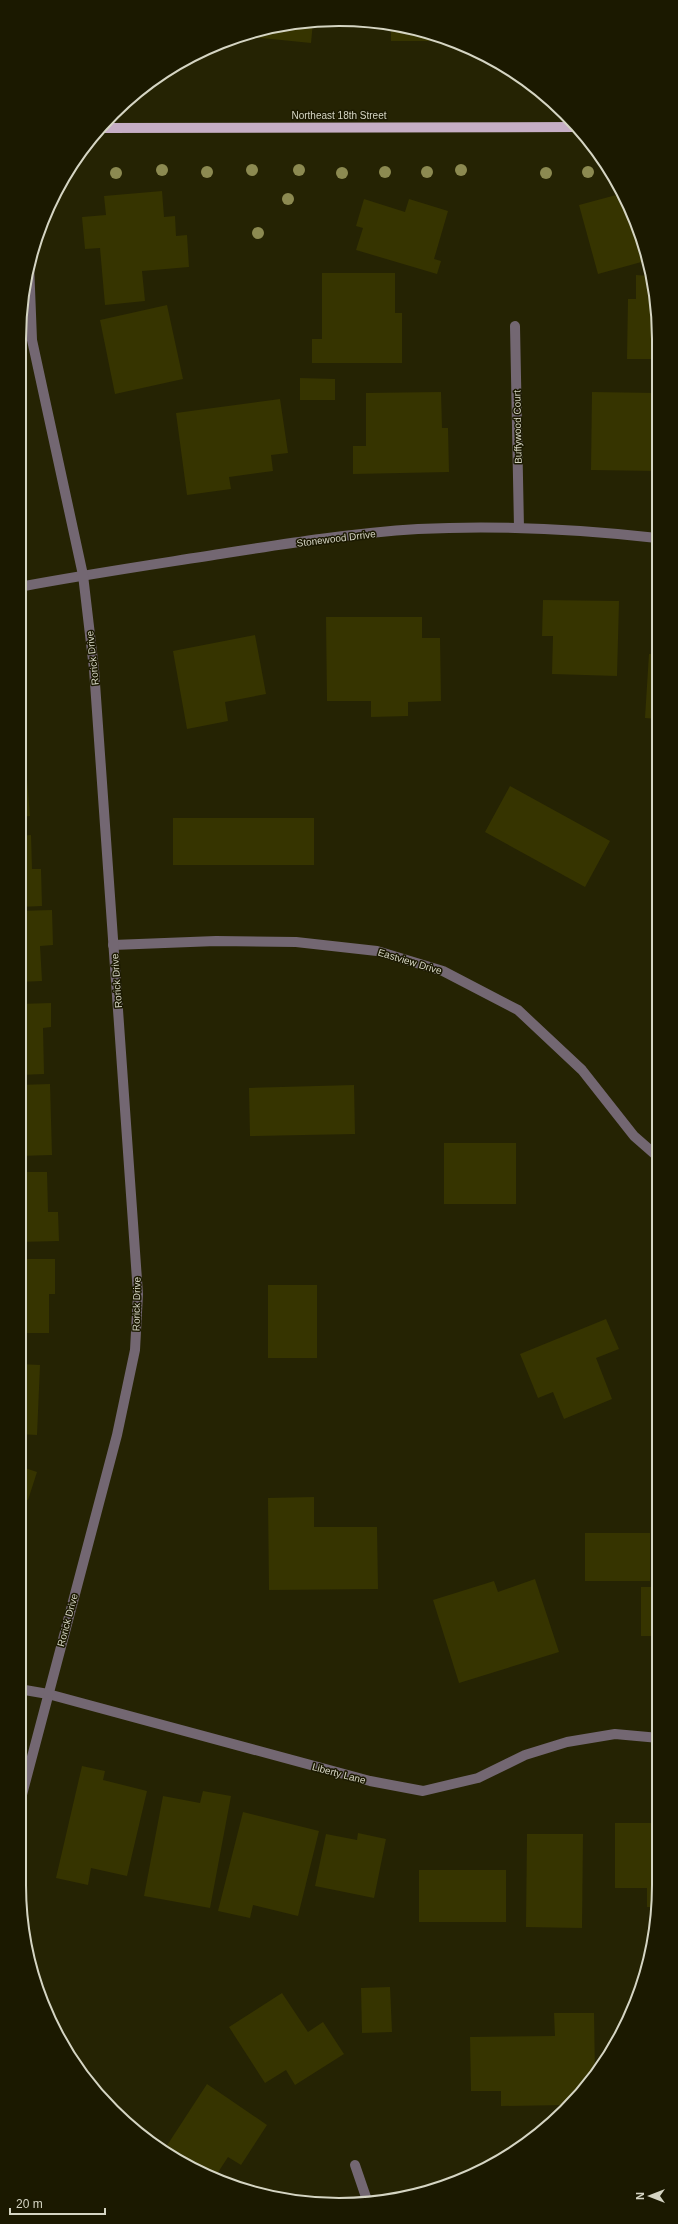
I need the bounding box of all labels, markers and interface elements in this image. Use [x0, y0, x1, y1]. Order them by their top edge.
street label: Northeast 18th Street [291, 110, 387, 121]
street label: Buffywood Court [511, 390, 524, 464]
street label: Stonewood Drrive [296, 528, 377, 549]
street label: Rorick Drive [84, 630, 101, 686]
street label: Eastview Drive [377, 947, 443, 977]
street label: Rorick Drive [109, 953, 124, 1009]
street label: Rorick Drive [131, 1276, 142, 1331]
street label: Rorick Drive [55, 1592, 80, 1648]
street label: Liberty Lane [311, 1761, 367, 1786]
north arrow [630, 2176, 670, 2216]
scale bar [10, 2190, 105, 2216]
text: N [634, 2192, 646, 2200]
text: 20 m [16, 2197, 43, 2211]

